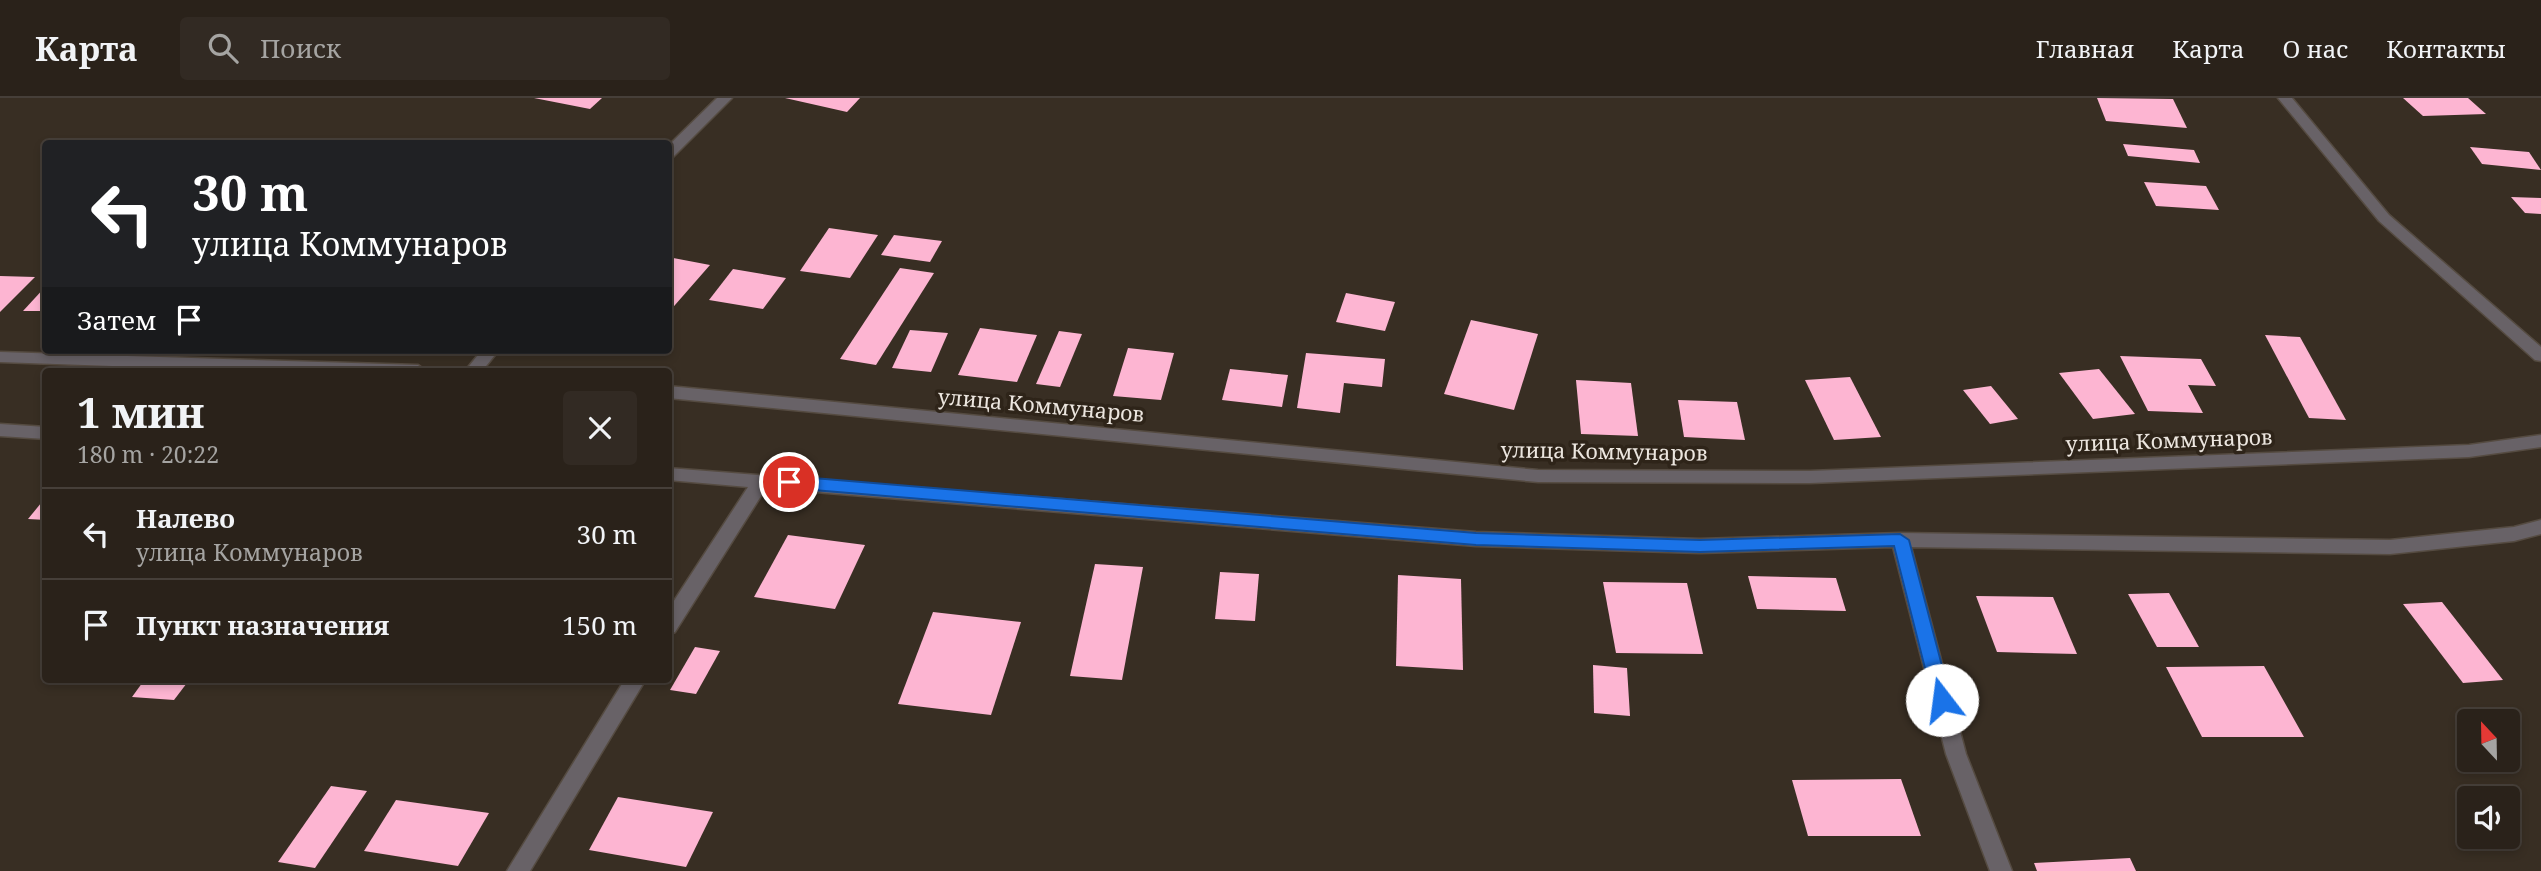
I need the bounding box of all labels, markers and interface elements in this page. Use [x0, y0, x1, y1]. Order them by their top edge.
search box [180, 17, 670, 80]
text: Карта [35, 26, 138, 71]
icon: search [204, 29, 242, 67]
text: Поиск [260, 30, 341, 66]
text: Главная [2036, 32, 2134, 65]
text: Карта [2172, 32, 2245, 65]
text: О нас [2283, 32, 2348, 65]
text: Контакты [2386, 32, 2506, 65]
text: 30 m [192, 159, 308, 225]
icon: left [77, 168, 168, 259]
text: улица Коммунаров [192, 222, 507, 265]
icon: arrive [170, 301, 208, 339]
text: Затем [77, 302, 156, 338]
street label: улица Коммунаров [937, 382, 1145, 428]
text: 1 мин [77, 383, 204, 440]
button: close [563, 391, 637, 465]
street label: улица Коммунаров [2065, 422, 2273, 458]
street label: улица Коммунаров [1500, 435, 1708, 467]
text: 180 m · 20:22 [77, 438, 219, 470]
pin [759, 452, 819, 512]
icon: arrive [770, 463, 808, 501]
text: Налево [136, 500, 235, 536]
icon: left [77, 515, 115, 553]
text: 30 m [577, 516, 637, 552]
text: улица Коммунаров [136, 536, 363, 568]
icon: arrive [77, 606, 115, 644]
text: Пункт назначения [136, 607, 389, 643]
text: 150 m [562, 607, 637, 643]
position arrow [1905, 663, 1979, 737]
north arrow [2457, 709, 2520, 772]
map controls [2457, 709, 2520, 849]
button: sound [2457, 786, 2520, 849]

